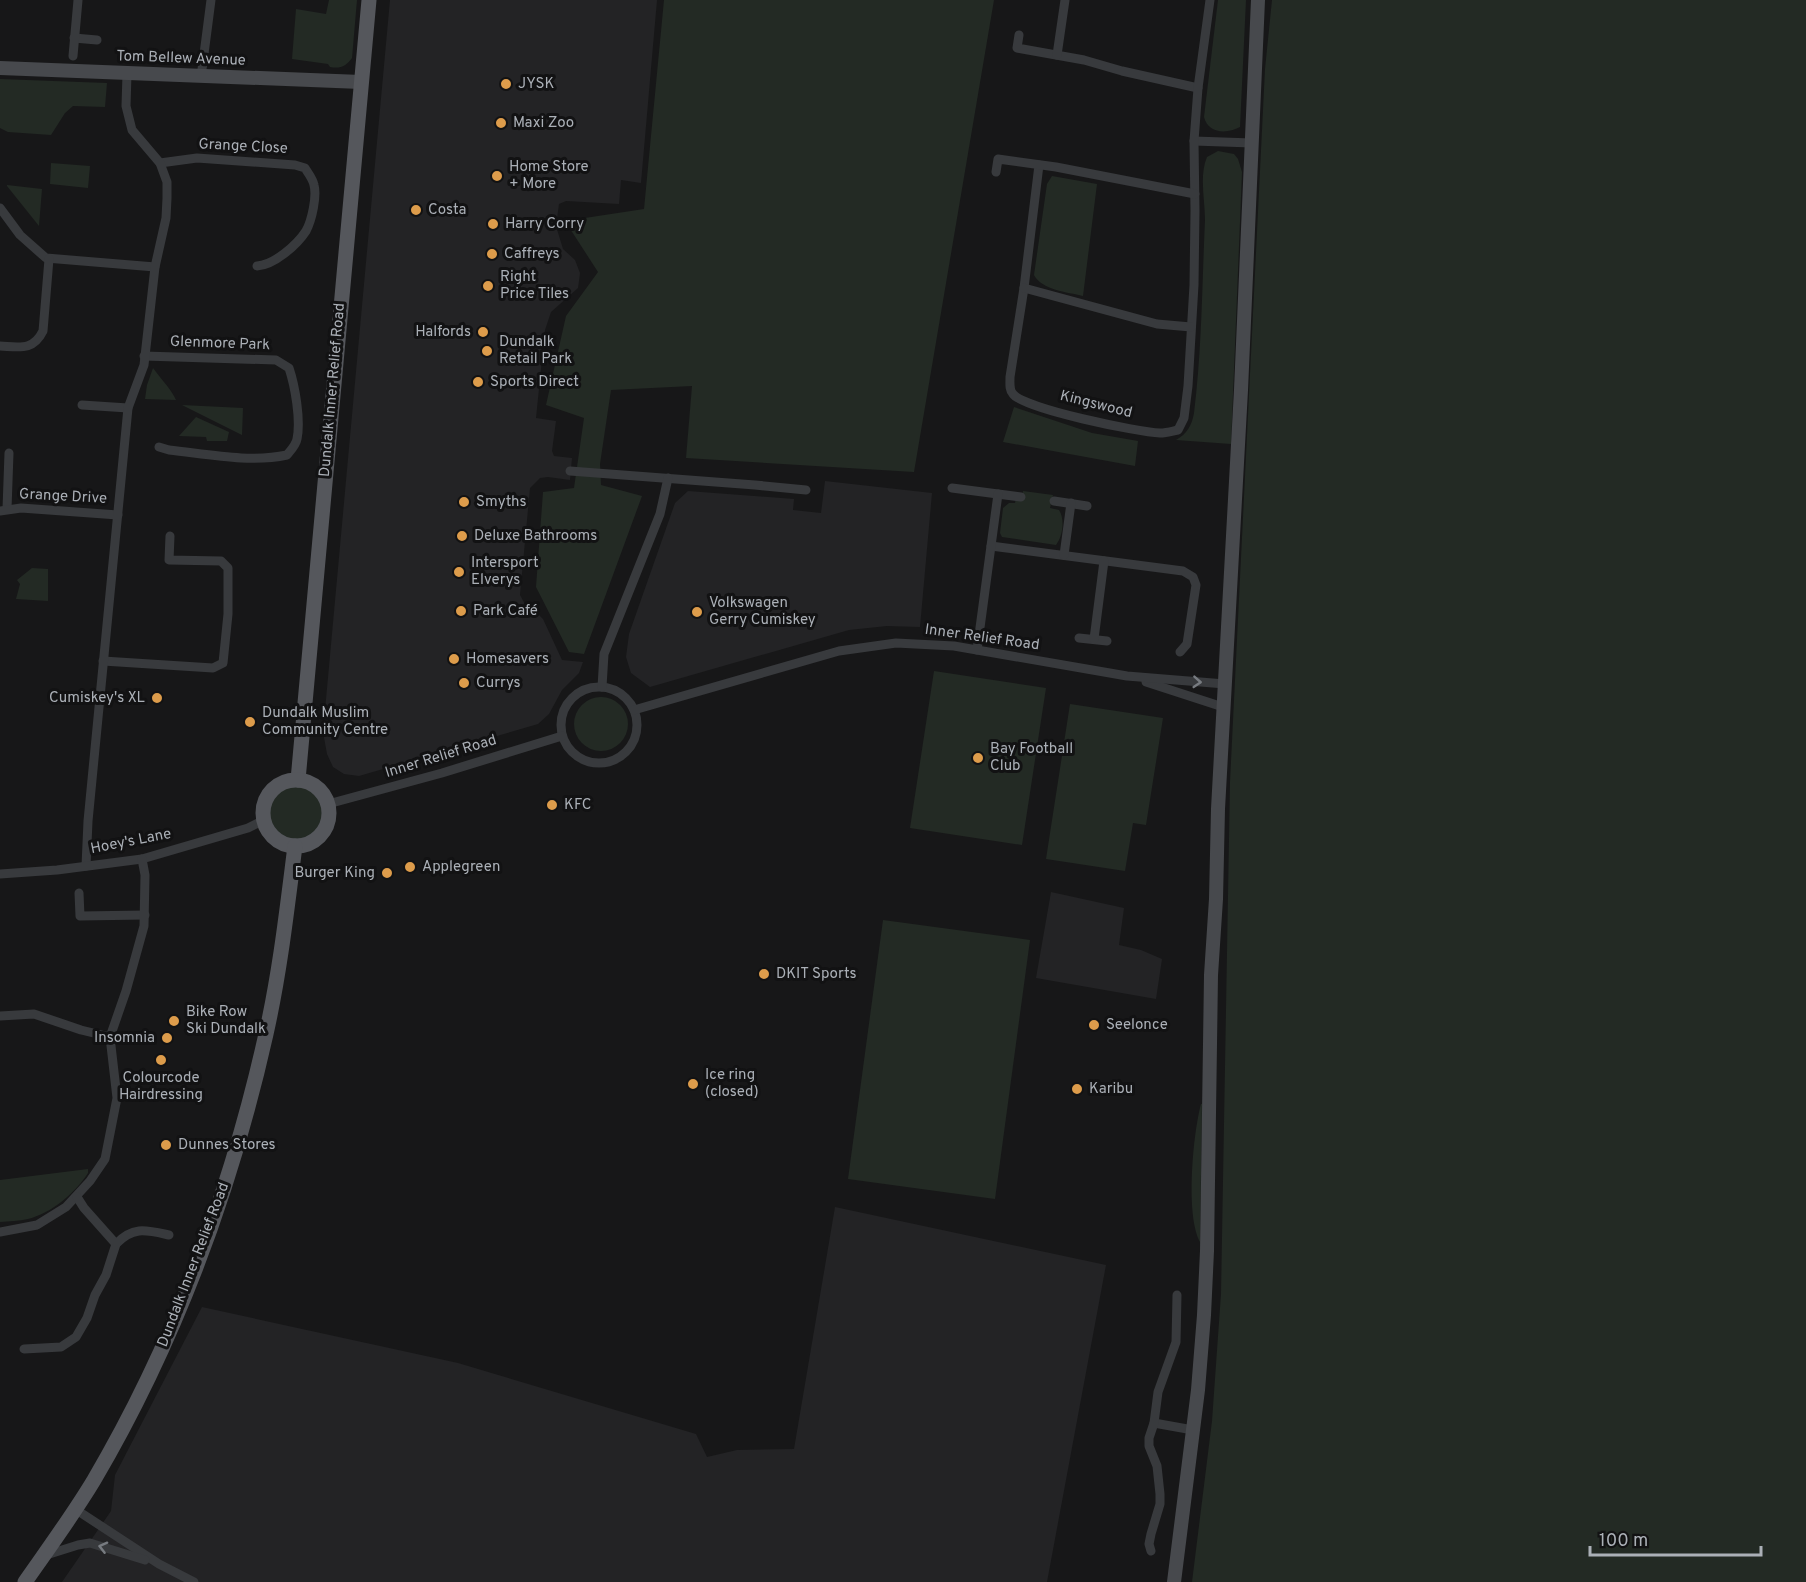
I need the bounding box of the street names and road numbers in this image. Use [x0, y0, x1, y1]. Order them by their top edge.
street label: Tom Bellew Avenue [116, 47, 246, 71]
street label: Grange Close [198, 135, 288, 159]
street label: Dundalk Inner Relief Road [316, 302, 350, 478]
street label: Glenmore Park [170, 333, 271, 355]
street label: Kingswood [1058, 387, 1134, 423]
street label: Grange Drive [19, 485, 107, 509]
street label: Inner Relief Road [923, 621, 1041, 655]
street label: Inner Relief Road [383, 731, 499, 783]
street label: Hoey's Lane [89, 825, 173, 859]
street label: Dundalk Inner Relief Road [154, 1180, 234, 1350]

